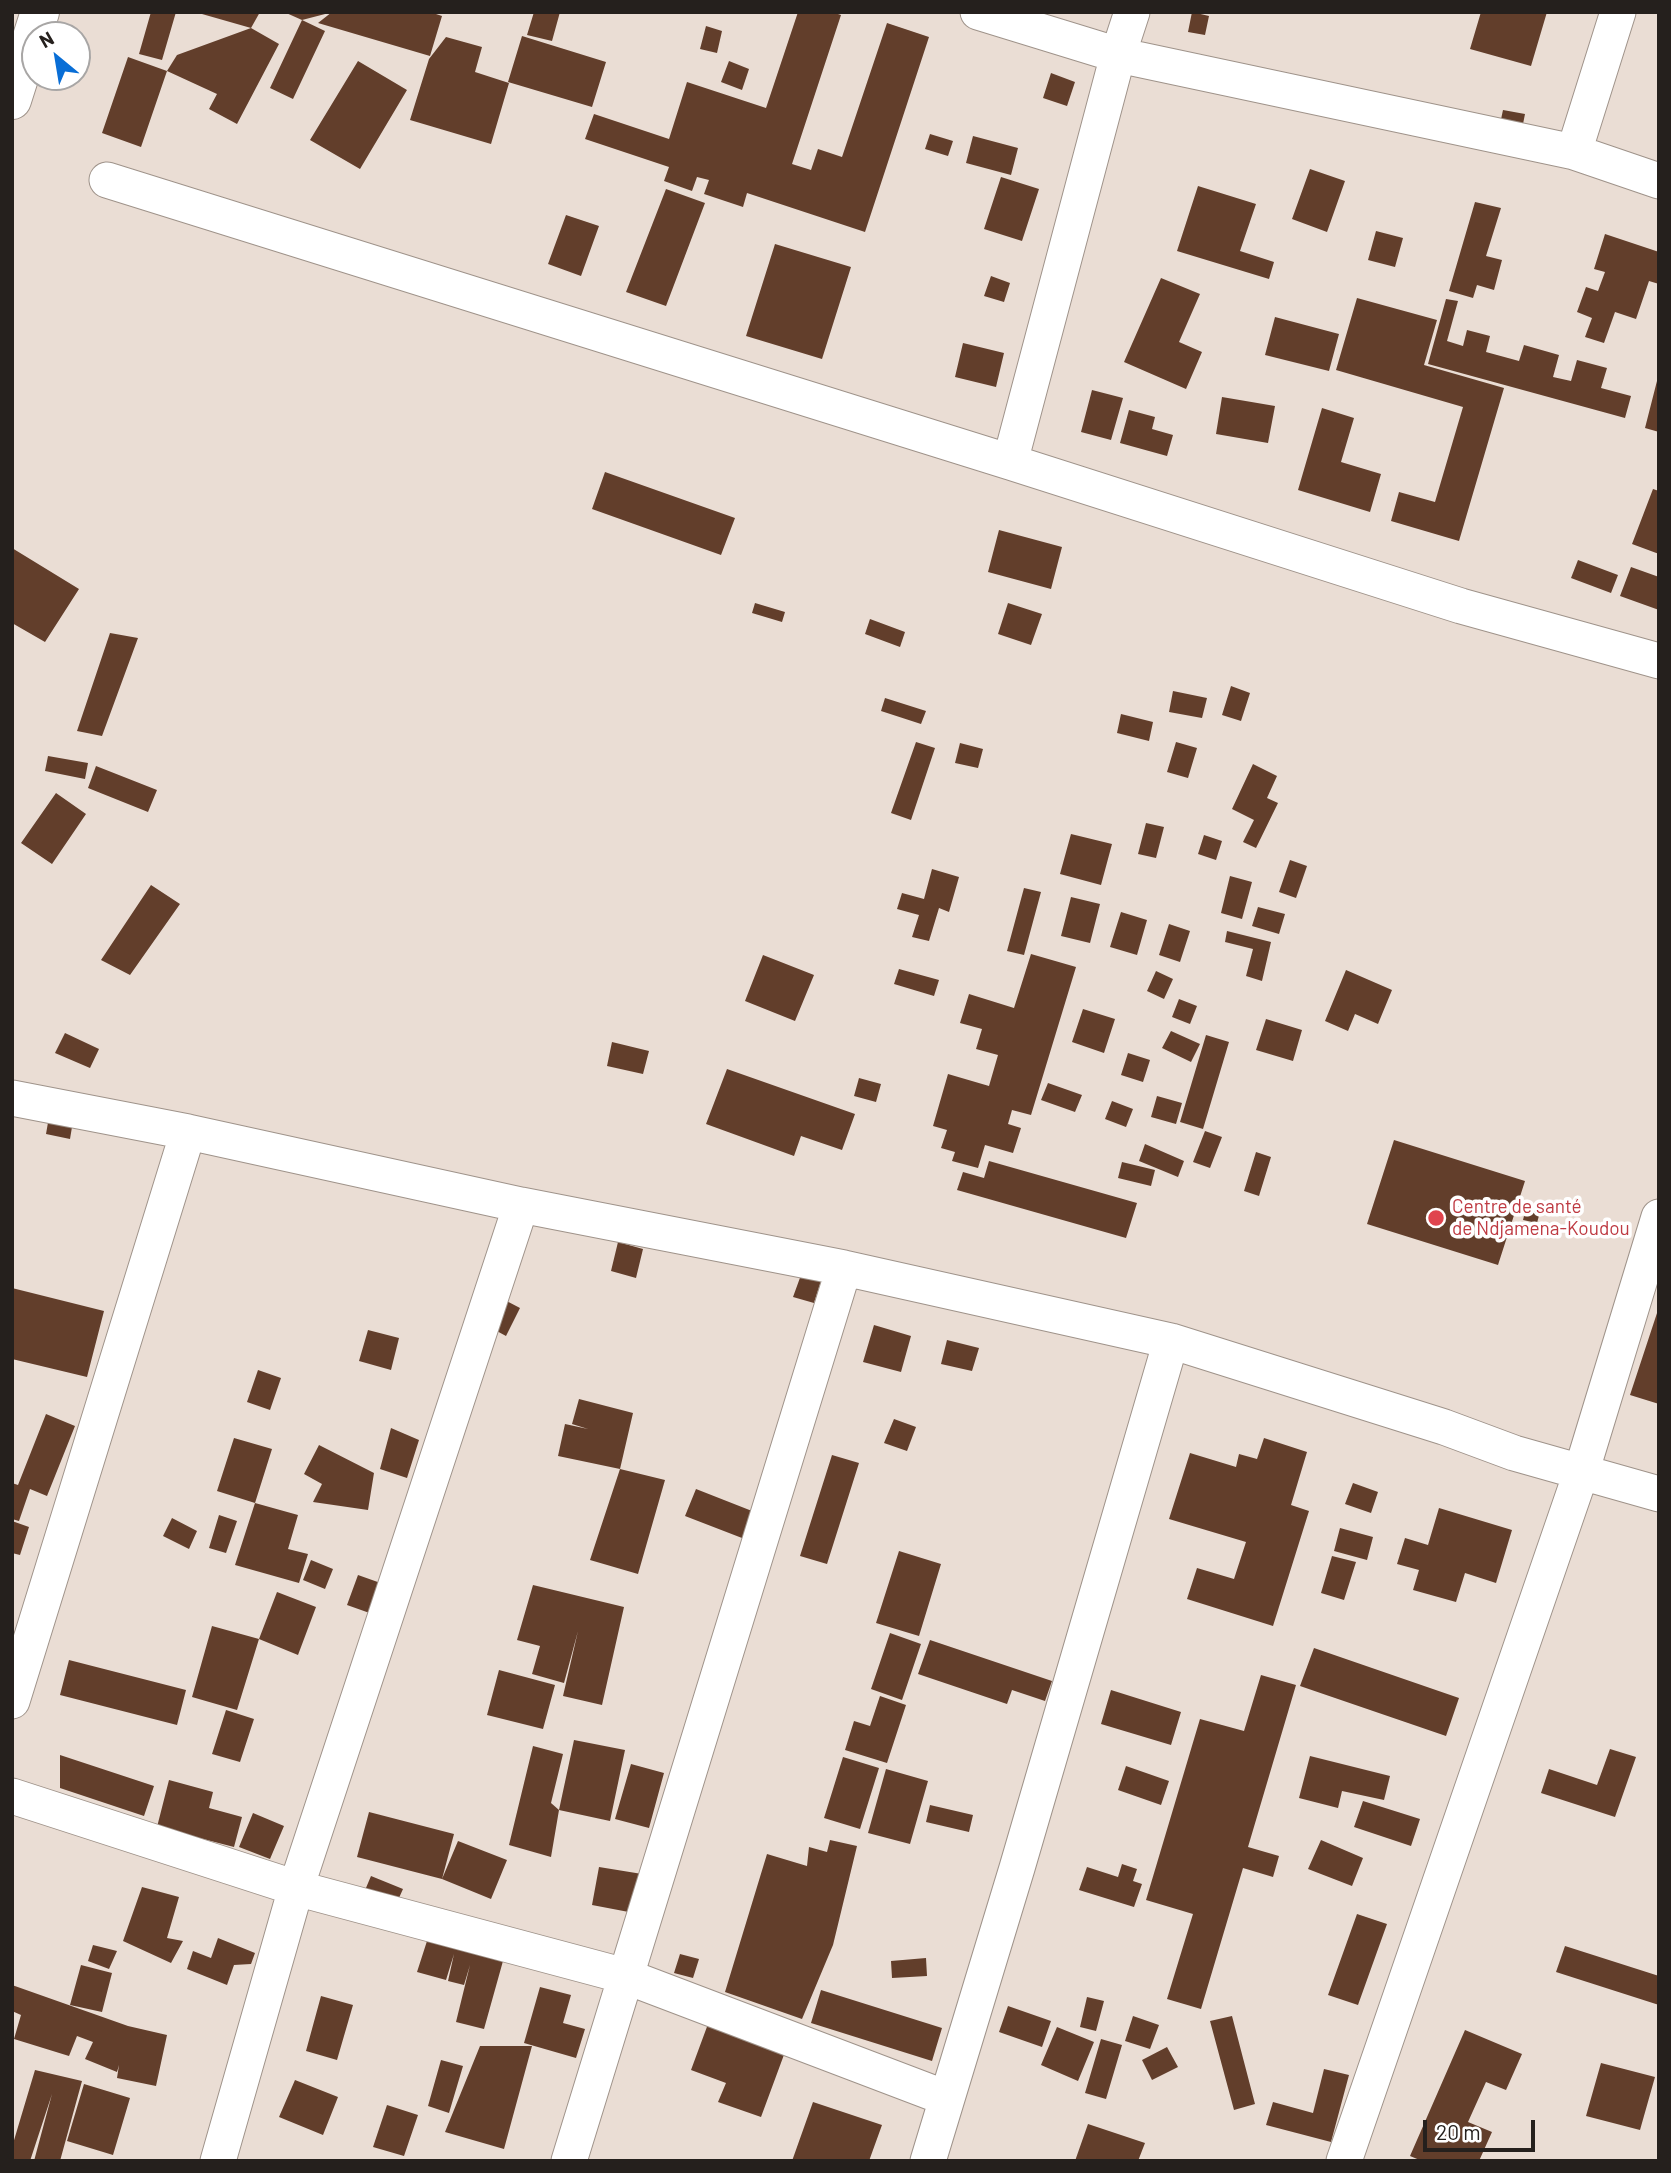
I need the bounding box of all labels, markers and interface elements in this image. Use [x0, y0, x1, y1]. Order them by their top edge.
north arrow [21, 21, 91, 91]
text: N [35, 26, 57, 52]
place label: Centre de santé de Ndjamena-Koudou [1452, 1196, 1630, 1240]
marker: Centre de santé de Ndjamena-Koudou [1426, 1208, 1446, 1228]
scale bar [1426, 2106, 1538, 2150]
text: 20 m [1436, 2119, 1481, 2144]

